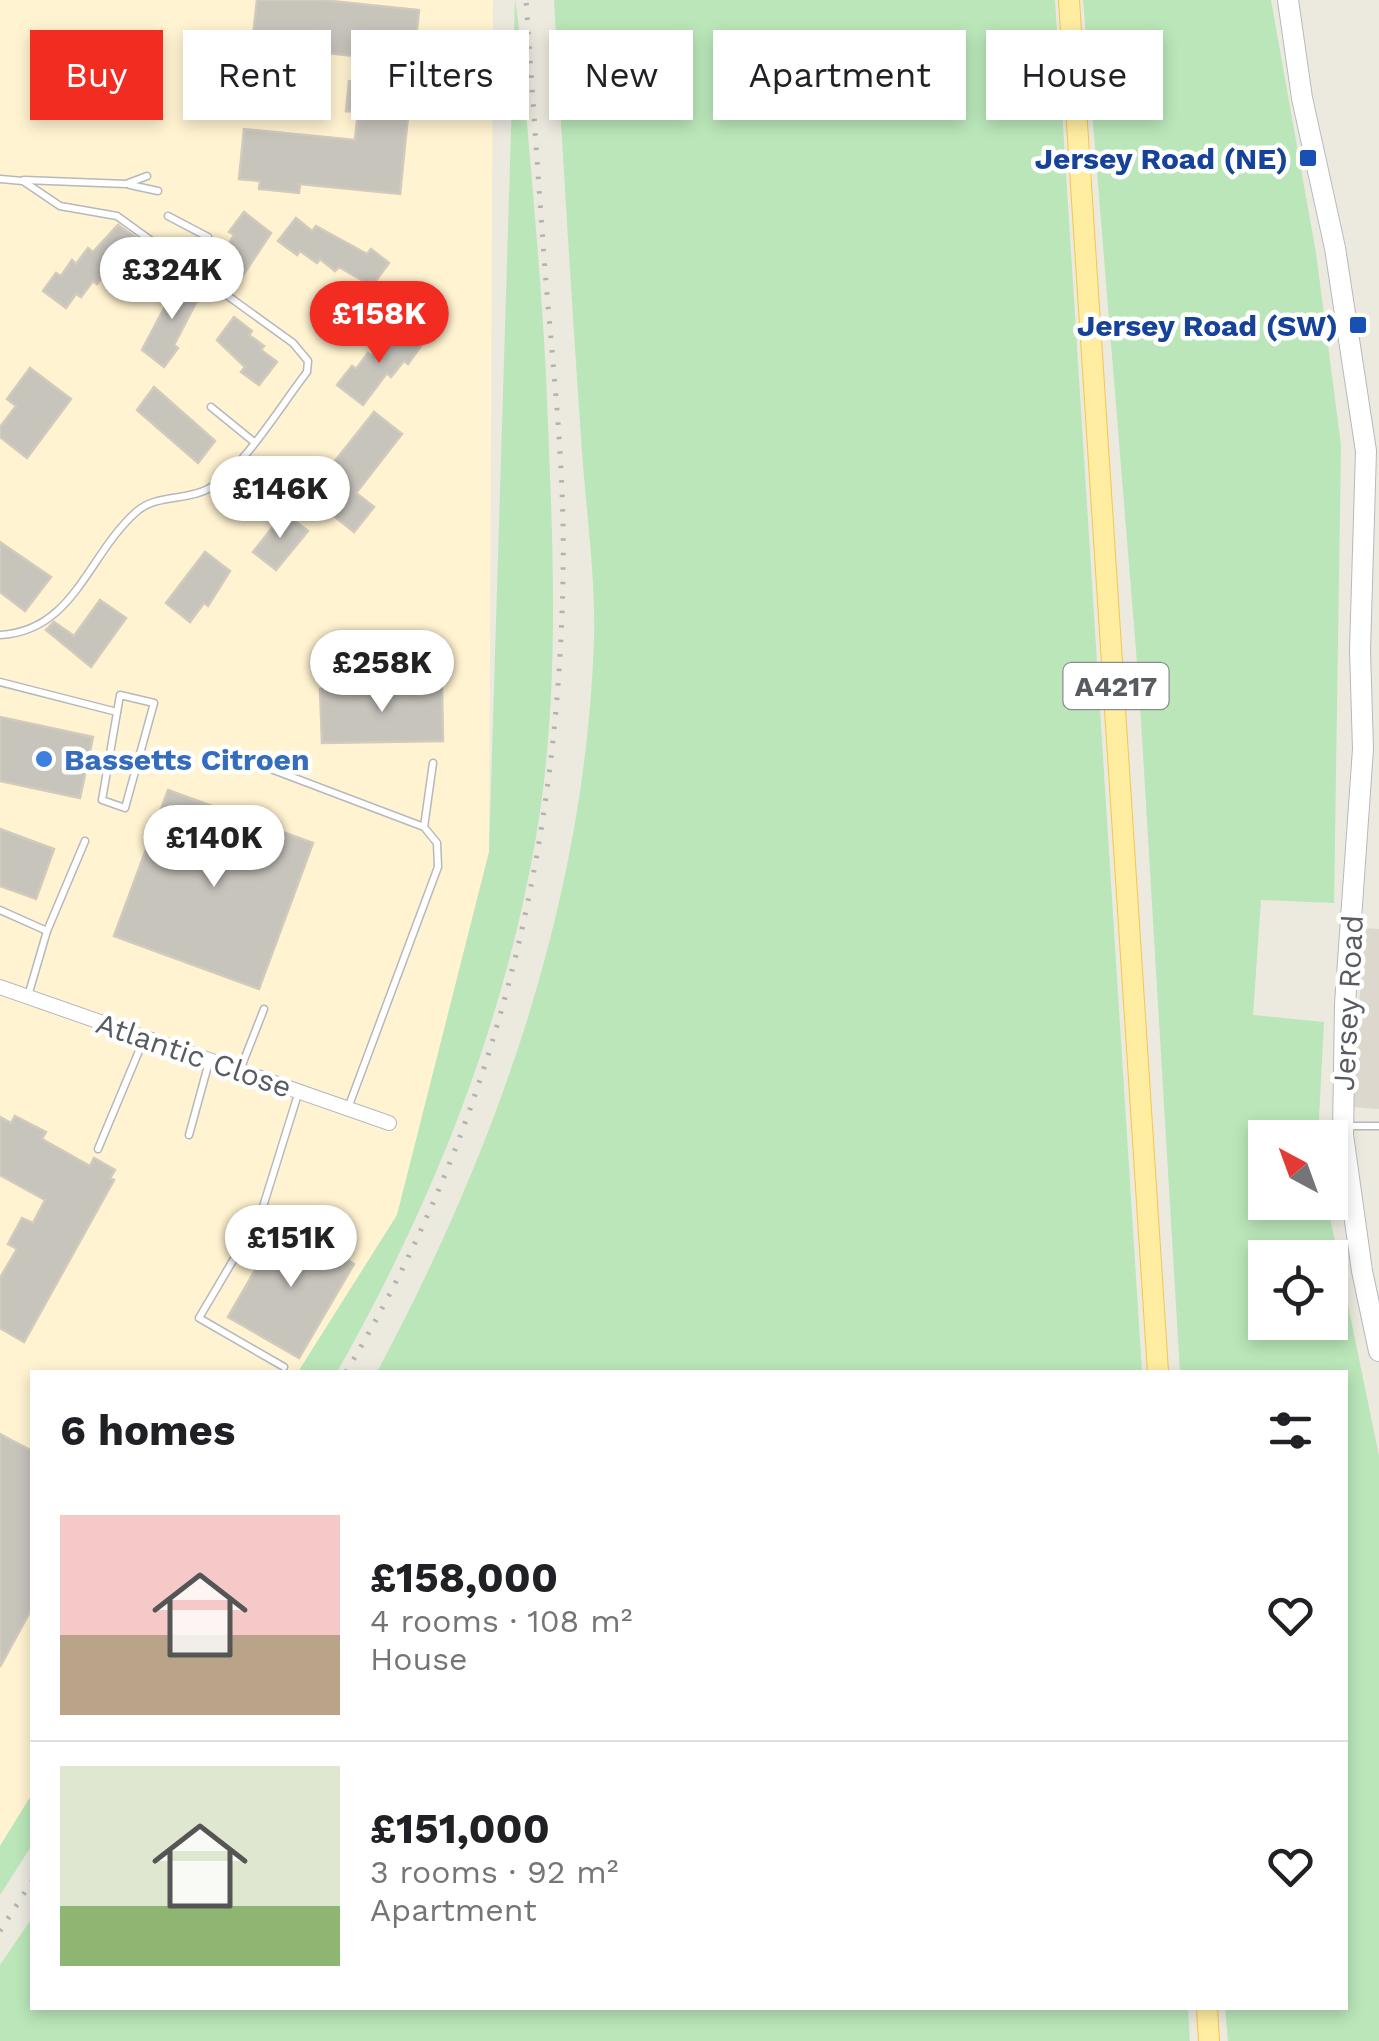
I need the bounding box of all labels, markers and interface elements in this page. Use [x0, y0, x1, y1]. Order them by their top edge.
chip: Buy [30, 30, 163, 120]
chip: Rent [183, 30, 331, 120]
chip: Filters [351, 30, 529, 120]
chip: New [549, 30, 693, 120]
chip: Apartment [713, 30, 966, 120]
chip: House [986, 30, 1163, 120]
place label: Jersey Road (NE) [1035, 141, 1288, 176]
marker: Jersey Road (NE) [1297, 147, 1319, 169]
pin: £324K [102, 237, 242, 322]
text: £324K [122, 250, 222, 288]
pin: £158K [309, 281, 449, 366]
text: £158K [332, 294, 426, 332]
place label: Jersey Road (SW) [1077, 308, 1338, 343]
marker: Jersey Road (SW) [1347, 314, 1369, 336]
pin: £146K [210, 456, 350, 541]
text: £146K [232, 469, 328, 507]
pin: £258K [312, 630, 452, 715]
text: £258K [332, 643, 432, 681]
road number: A4217 [1064, 663, 1168, 709]
place label: Bassetts Citroen [64, 742, 310, 777]
marker: Bassetts Citroen [33, 748, 55, 770]
pin: £140K [144, 805, 284, 890]
text: £140K [165, 818, 263, 856]
street label: Jersey Road [1326, 914, 1370, 1092]
street label: Atlantic Close [92, 1005, 296, 1105]
north arrow [1248, 1120, 1348, 1220]
map controls [1248, 1120, 1348, 1340]
pin: £151K [221, 1205, 361, 1290]
text: £151K [247, 1218, 335, 1256]
button: locate [1248, 1240, 1348, 1340]
icon: filters [1263, 1403, 1318, 1458]
text: 6 homes [60, 1406, 235, 1455]
text: £158,000 [370, 1553, 558, 1602]
icon: home [140, 1555, 260, 1675]
icon: heart [1263, 1588, 1318, 1643]
text: 4 rooms · 108 m² [370, 1602, 632, 1640]
text: House [370, 1640, 468, 1678]
text: £151,000 [370, 1804, 550, 1853]
icon: home [140, 1806, 260, 1926]
icon: heart [1263, 1839, 1318, 1894]
text: 3 rooms · 92 m² [370, 1853, 618, 1891]
text: Apartment [370, 1891, 537, 1929]

